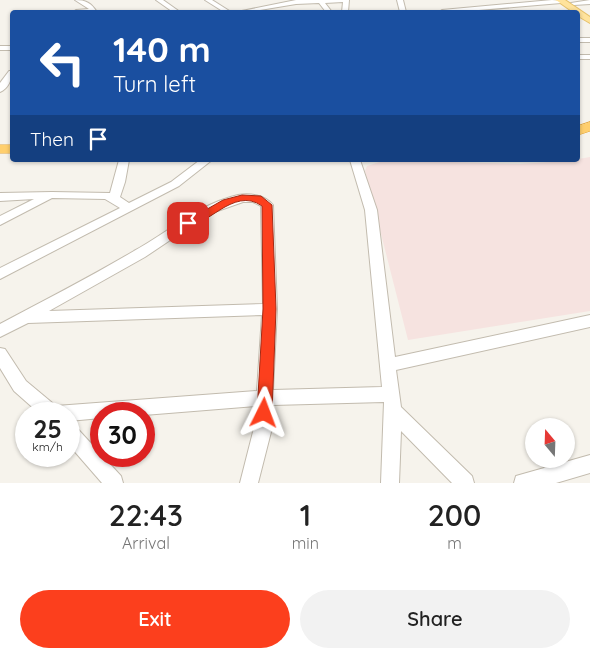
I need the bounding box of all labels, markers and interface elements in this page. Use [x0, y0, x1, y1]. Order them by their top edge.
text: 140 m [113, 27, 211, 71]
icon: left [30, 30, 95, 95]
text: Turn left [113, 70, 196, 98]
icon: arrive [84, 125, 112, 153]
text: Then [30, 127, 74, 151]
pin [167, 202, 209, 244]
icon: arrive [174, 209, 202, 237]
position arrow [237, 386, 289, 438]
speed limit sign: 30 [90, 402, 155, 467]
text: 25 [33, 413, 62, 444]
north arrow [525, 418, 575, 468]
map controls [525, 418, 575, 468]
text: km/h [32, 439, 63, 454]
text: 22:43 [109, 496, 183, 534]
text: 1 [300, 496, 311, 534]
text: 200 [428, 496, 481, 534]
text: Arrival [122, 533, 170, 553]
text: min [292, 533, 319, 553]
text: m [447, 533, 462, 553]
button: Exit [20, 590, 290, 648]
button: Share [300, 590, 570, 648]

